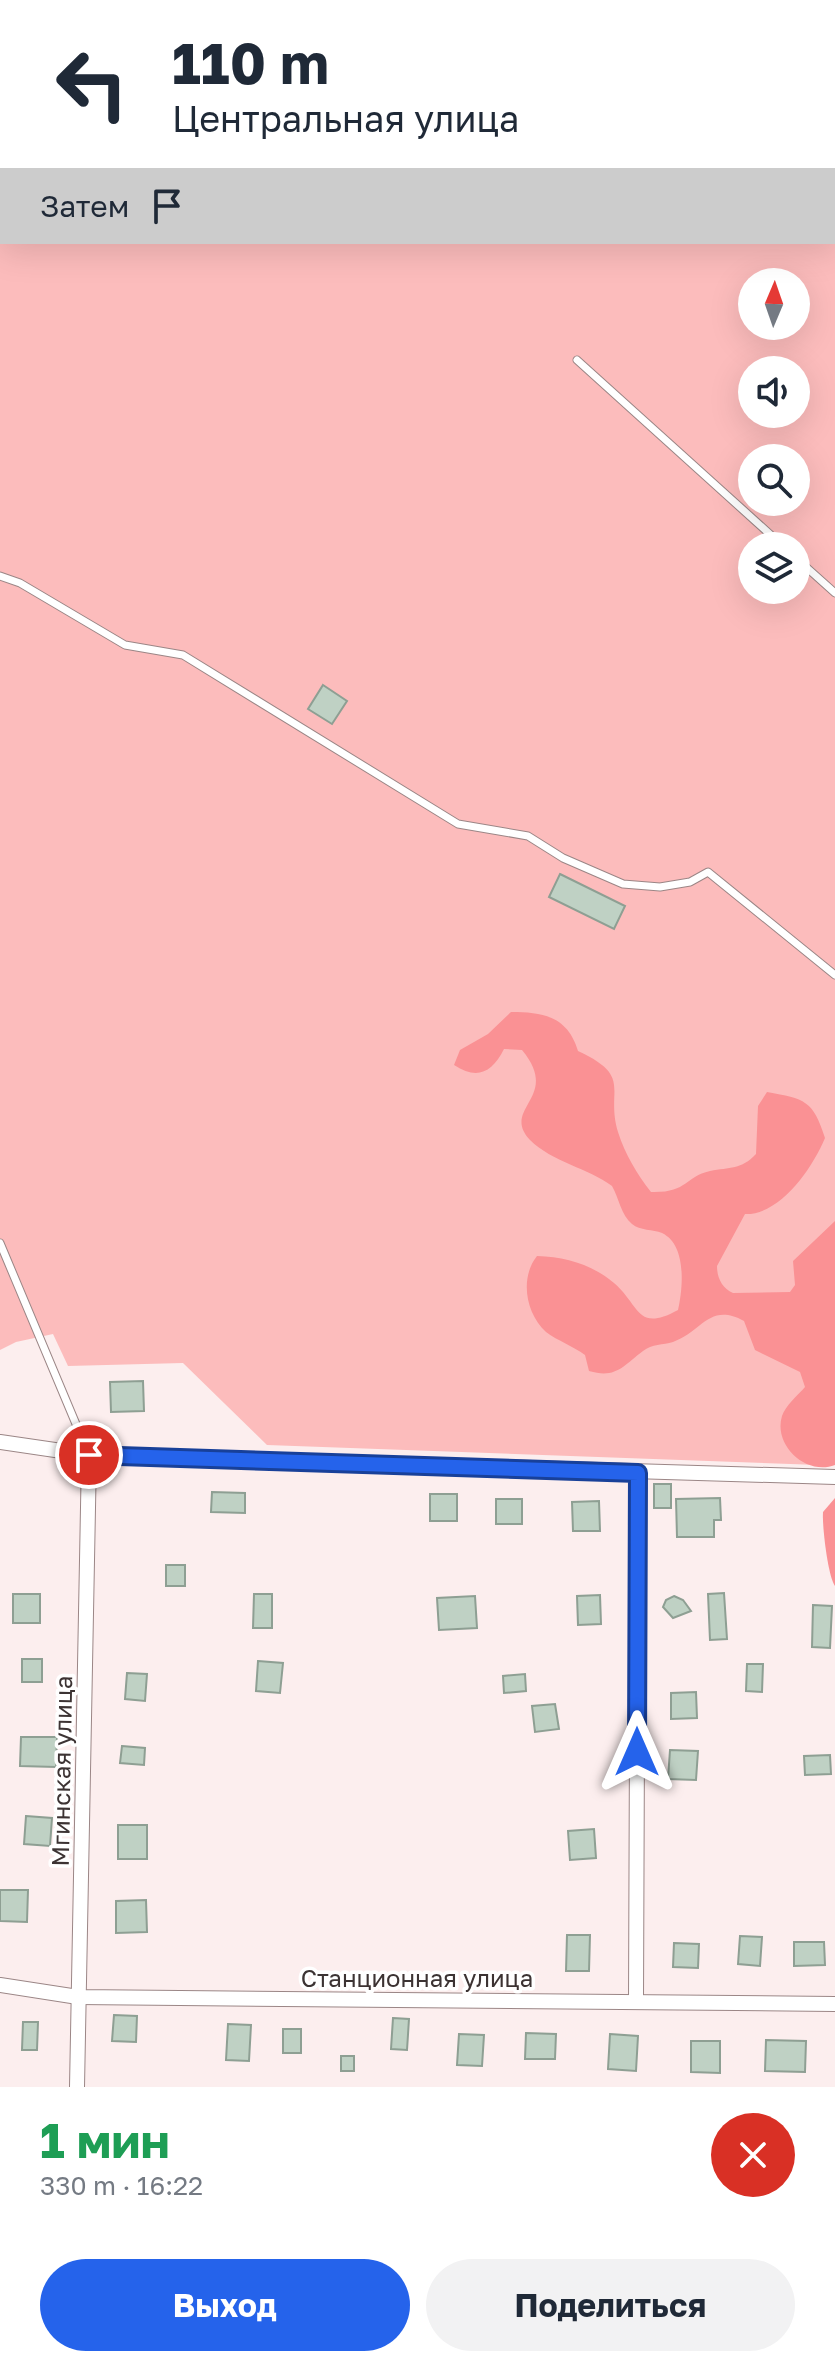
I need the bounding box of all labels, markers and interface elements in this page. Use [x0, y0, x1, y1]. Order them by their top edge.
text: 110 m [172, 29, 329, 96]
icon: left [40, 32, 144, 136]
text: Центральная улица [172, 97, 519, 140]
icon: arrive [145, 184, 189, 228]
text: Затем [40, 188, 129, 224]
north arrow [738, 268, 810, 340]
map controls [738, 268, 810, 604]
button: sound [738, 356, 810, 428]
button: search [738, 444, 810, 516]
button: layers [738, 532, 810, 604]
pin [55, 1421, 123, 1489]
icon: arrive [67, 1433, 111, 1477]
street label: Мгинская улица [45, 1675, 77, 1867]
position arrow [595, 1710, 679, 1794]
street label: Станционная улица [301, 1963, 533, 1992]
text: 1 мин [40, 2111, 170, 2169]
button: close [711, 2113, 795, 2197]
text: 330 m · 16:22 [40, 2170, 203, 2201]
button: Выход [40, 2259, 410, 2351]
button: Поделиться [426, 2259, 795, 2351]

